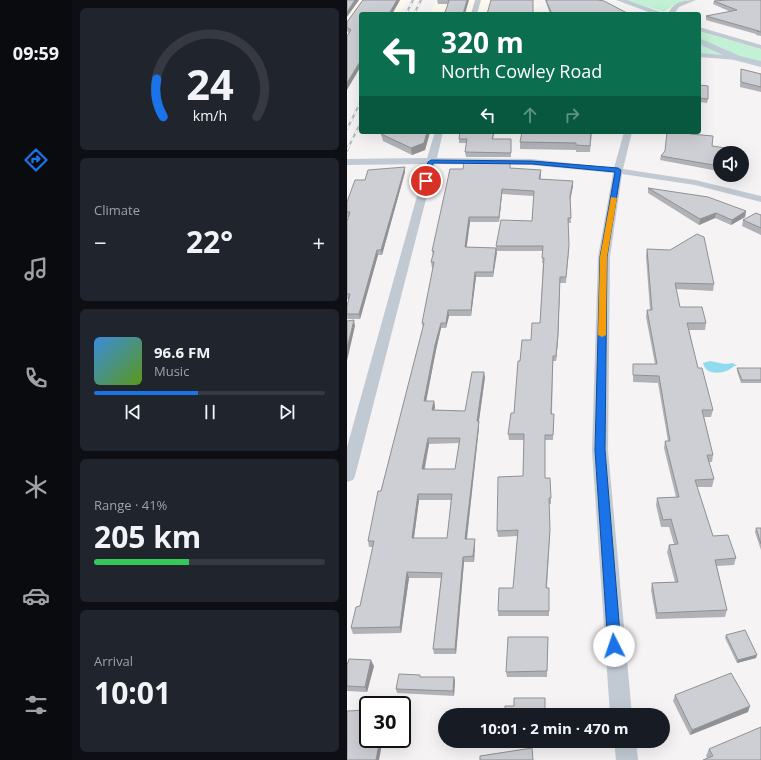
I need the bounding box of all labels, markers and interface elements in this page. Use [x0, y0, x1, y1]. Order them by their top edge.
text: 320 m [441, 23, 524, 61]
icon: left [375, 28, 427, 80]
text: 09:59 [13, 41, 59, 65]
text: 24 [186, 56, 233, 112]
text: North Cowley Road [441, 59, 602, 83]
icon: left [477, 104, 499, 126]
icon: ahead [519, 104, 541, 126]
icon: right [561, 104, 583, 126]
text: km/h [192, 106, 227, 125]
icon: directions [22, 146, 50, 174]
map controls [713, 146, 749, 182]
button: sound [713, 146, 749, 182]
pin [409, 164, 443, 198]
icon: arrive [415, 170, 437, 192]
text: Climate [94, 201, 140, 219]
text: 22° [186, 221, 233, 262]
text: − [94, 227, 107, 257]
text: + [312, 227, 325, 257]
icon: music [22, 255, 50, 283]
text: 96.6 FM [154, 342, 210, 362]
text: Music [154, 362, 189, 380]
icon: phone [22, 364, 50, 392]
icon: previous [122, 401, 144, 423]
icon: pause [199, 401, 221, 423]
icon: next [276, 401, 298, 423]
icon: climate [22, 473, 50, 501]
text: Range · 41% [94, 496, 167, 514]
text: 205 km [94, 516, 201, 557]
icon: car [22, 582, 50, 610]
position arrow [593, 625, 635, 667]
text: Arrival [94, 652, 133, 670]
text: 10:01 [94, 672, 171, 713]
icon: filters [22, 691, 50, 719]
speed limit sign: 30 [359, 696, 411, 748]
text: 10:01 · 2 min · 470 m [480, 718, 628, 738]

